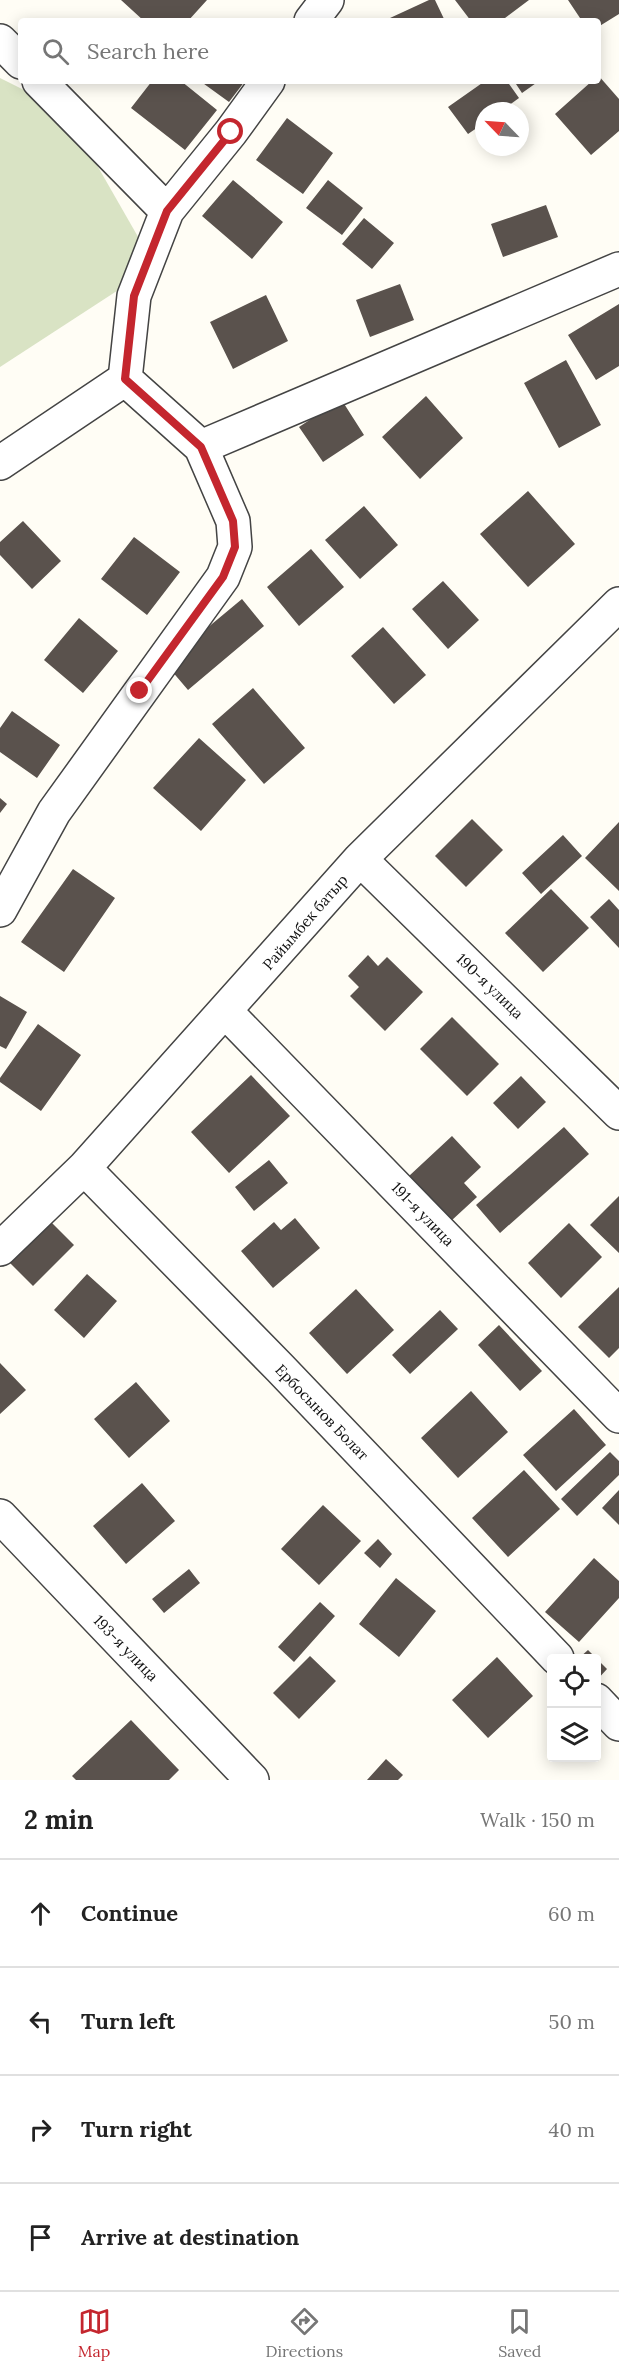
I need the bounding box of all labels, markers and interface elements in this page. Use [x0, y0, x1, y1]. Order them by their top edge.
search box [18, 18, 601, 84]
icon: search [39, 35, 72, 68]
text: Search here [87, 37, 209, 65]
north arrow [475, 102, 529, 156]
route start [217, 118, 243, 144]
route end [126, 677, 152, 703]
street label: Райымбек батыр [258, 870, 352, 974]
street label: 190-я улица [452, 949, 528, 1023]
street label: 191-я улица [388, 1178, 458, 1250]
street label: Ербосынов Болат [271, 1360, 373, 1464]
street label: 193-я улица [90, 1611, 163, 1685]
map controls [547, 1654, 601, 1762]
button: locate [547, 1654, 601, 1708]
button: layers [547, 1708, 601, 1762]
text: 2 min [24, 1803, 94, 1836]
text: Walk · 150 m [480, 1807, 595, 1832]
icon: ahead [24, 1897, 57, 1930]
text: Continue [81, 1899, 178, 1927]
text: 60 m [548, 1901, 595, 1926]
icon: left [24, 2005, 57, 2038]
text: Turn left [81, 2007, 175, 2035]
text: 50 m [549, 2009, 595, 2034]
icon: right [24, 2113, 57, 2146]
text: Turn right [81, 2115, 192, 2143]
text: 40 m [549, 2117, 595, 2142]
icon: arrive [24, 2221, 57, 2254]
text: Arrive at destination [81, 2223, 299, 2251]
tab: Map [78, 2305, 111, 2361]
tab: Directions [266, 2305, 343, 2361]
tab: Saved [498, 2305, 541, 2361]

